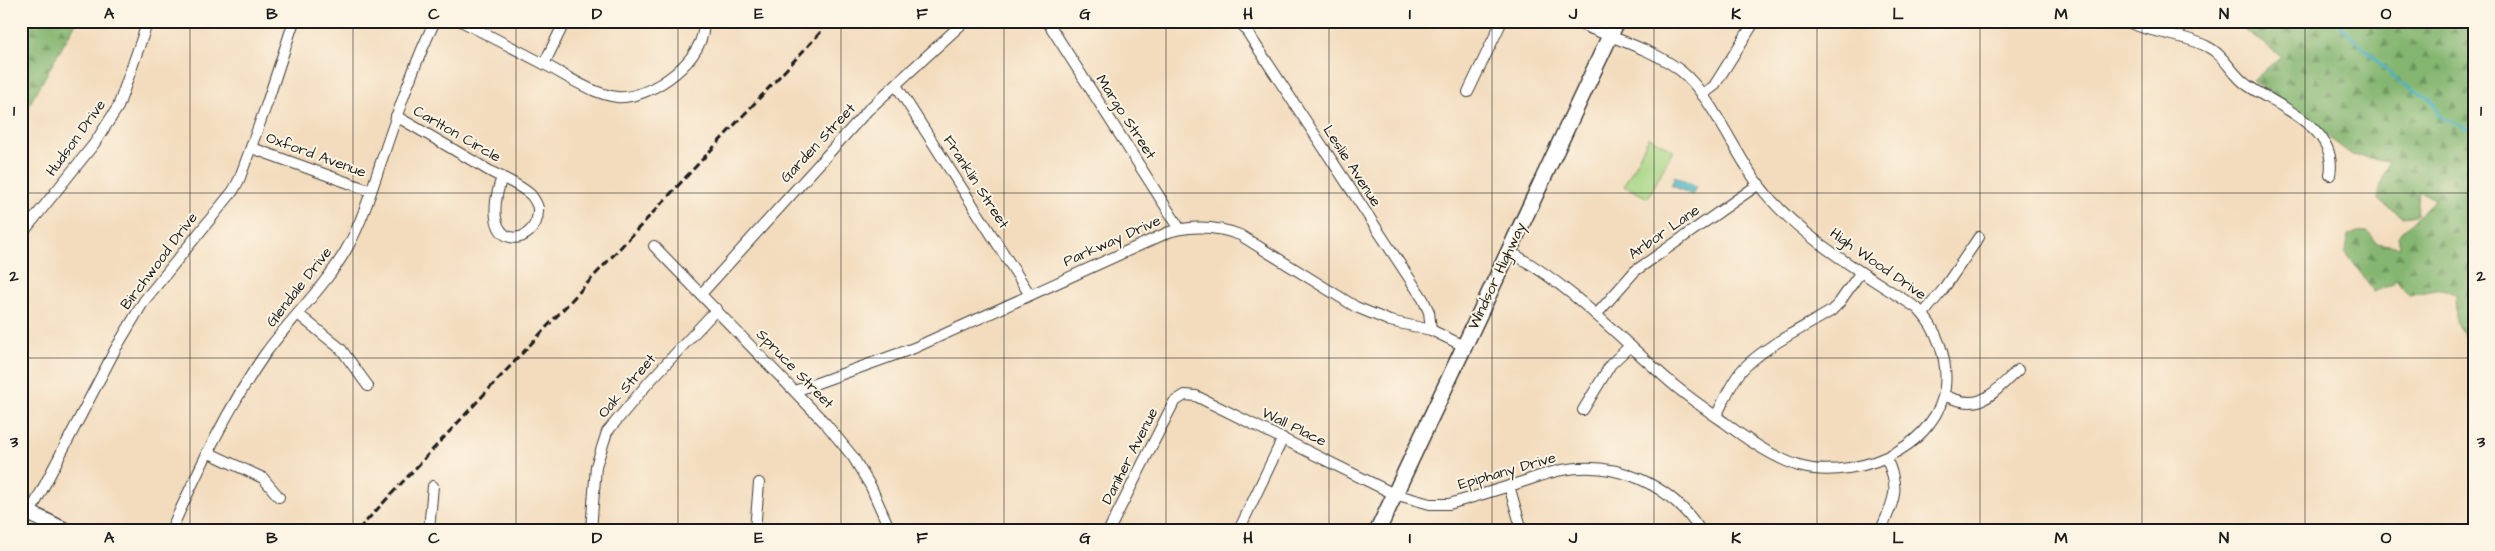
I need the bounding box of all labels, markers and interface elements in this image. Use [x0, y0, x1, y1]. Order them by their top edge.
text: A [104, 3, 115, 25]
text: B [266, 3, 278, 25]
text: C [428, 3, 440, 25]
text: D [592, 3, 603, 25]
text: E [754, 3, 764, 25]
text: F [916, 3, 928, 25]
text: G [1079, 3, 1091, 25]
text: H [1243, 3, 1253, 25]
text: I [1409, 3, 1411, 25]
text: J [1568, 3, 1578, 25]
text: K [1731, 3, 1741, 25]
text: L [1892, 3, 1904, 25]
text: M [2054, 3, 2068, 25]
text: N [2219, 3, 2229, 25]
text: O [2381, 3, 2392, 25]
street label: Margo Street [1090, 71, 1161, 164]
street label: Hudson Drive [41, 95, 111, 181]
street label: Garden Street [776, 99, 860, 187]
text: 1 [13, 100, 16, 122]
street label: Carlton Circle [409, 100, 505, 168]
text: 1 [2480, 100, 2483, 122]
street label: Leslie Avenue [1318, 121, 1386, 211]
street label: Oxford Avenue [263, 127, 369, 183]
street label: Franklin Street [938, 131, 1014, 233]
street label: Arbor Lane [1624, 200, 1704, 264]
street label: Birchwood Drive [115, 208, 203, 314]
street label: Parkway Drive [1060, 210, 1165, 273]
street label: Windsor Highway [1463, 219, 1532, 334]
street label: High Wood Drive [1825, 223, 1930, 306]
street label: Glendale Drive [261, 243, 337, 331]
text: 2 [8, 265, 19, 287]
text: 2 [2475, 265, 2486, 287]
street label: Spruce Street [751, 324, 839, 414]
street label: Oak Street [593, 349, 661, 423]
street label: Wall Place [1258, 402, 1330, 452]
street label: Daniher Avenue [1097, 404, 1163, 508]
text: 3 [9, 431, 19, 453]
text: 3 [2476, 431, 2486, 453]
street label: Epiphany Drive [1456, 447, 1559, 496]
text: A [104, 527, 115, 549]
text: B [266, 527, 278, 549]
text: C [428, 527, 440, 549]
text: D [592, 527, 603, 549]
text: E [754, 527, 764, 549]
text: F [916, 527, 928, 549]
text: G [1079, 527, 1091, 549]
text: H [1243, 527, 1253, 549]
text: I [1409, 527, 1411, 549]
text: J [1568, 527, 1578, 549]
text: K [1731, 527, 1741, 549]
text: L [1892, 527, 1904, 549]
text: M [2054, 527, 2068, 549]
text: N [2219, 527, 2229, 549]
text: O [2381, 527, 2392, 549]

